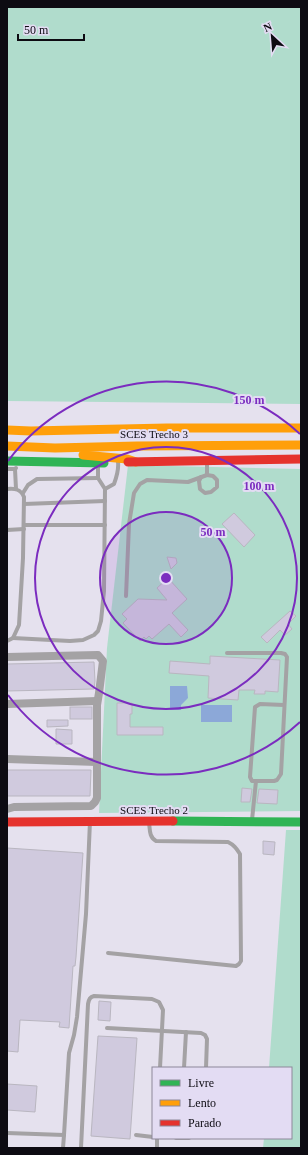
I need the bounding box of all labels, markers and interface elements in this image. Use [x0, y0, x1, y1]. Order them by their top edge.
scale bar [18, 16, 84, 42]
north arrow [252, 16, 292, 56]
text: N [261, 20, 274, 34]
text: 50 m [24, 23, 49, 37]
text: 150 m [234, 393, 265, 407]
street label: SCES Trecho 3 [120, 428, 188, 440]
text: 100 m [244, 479, 275, 493]
text: 50 m [201, 525, 226, 539]
centre of rings [159, 571, 173, 585]
street label: SCES Trecho 2 [120, 804, 188, 816]
legend [152, 1067, 292, 1139]
text: Livre [188, 1076, 214, 1090]
text: Lento [188, 1096, 216, 1110]
text: Parado [188, 1116, 221, 1130]

